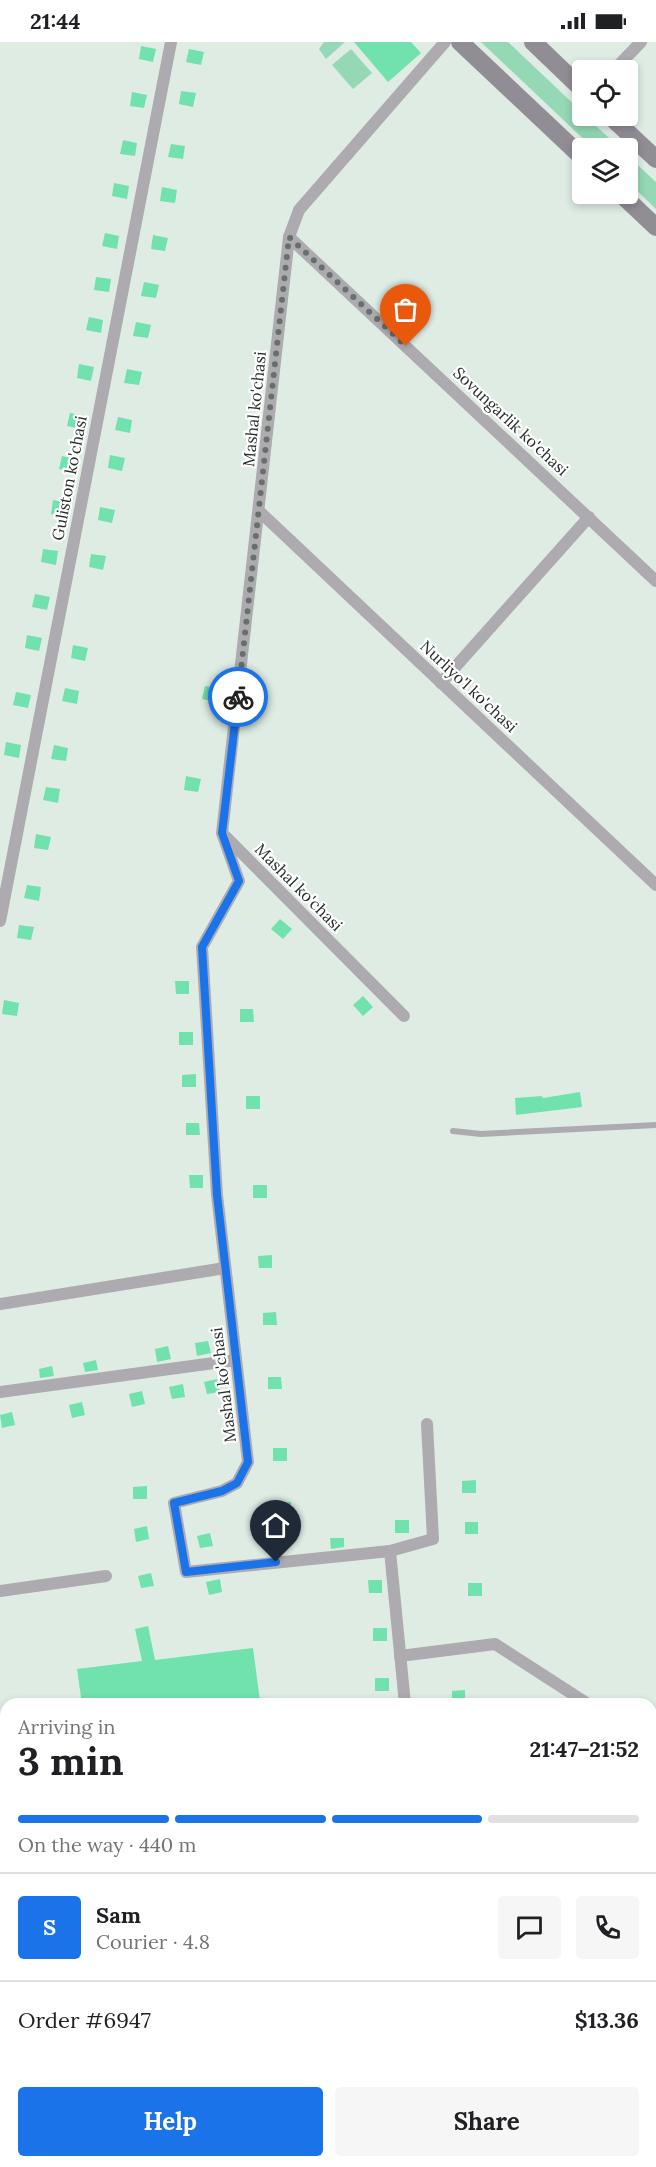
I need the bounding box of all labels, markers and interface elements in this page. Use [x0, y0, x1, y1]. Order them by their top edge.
text: 21:44 [30, 7, 80, 35]
map controls [572, 60, 638, 204]
button: locate [572, 60, 638, 126]
button: layers [572, 138, 638, 204]
pin [380, 284, 431, 346]
icon: bag [389, 293, 422, 326]
street label: Mashal ko'chasi [238, 350, 270, 468]
street label: Sovungarlik ko'chasi [449, 362, 573, 480]
street label: Guliston ko'chasi [47, 414, 91, 542]
street label: Nurliyo'l ko'chasi [416, 636, 522, 736]
courier [208, 667, 268, 727]
icon: bike [222, 681, 255, 714]
street label: Mashal ko'chasi [251, 839, 347, 935]
street label: Mashal ko'chasi [206, 1326, 240, 1444]
pin [250, 1500, 301, 1562]
icon: home [259, 1509, 292, 1542]
text: Arriving in [18, 1714, 115, 1739]
text: 21:47–21:52 [529, 1735, 639, 1763]
text: 3 min [18, 1736, 124, 1786]
text: On the way · 440 m [18, 1832, 196, 1857]
button: chat [498, 1896, 561, 1959]
button: phone [576, 1896, 639, 1959]
text: Sam [96, 1901, 141, 1929]
text: S [43, 1913, 56, 1941]
text: Courier · 4.8 [96, 1929, 210, 1954]
text: Order #6947 [18, 2006, 151, 2034]
text: $13.36 [575, 2006, 639, 2034]
button: Help [18, 2087, 323, 2156]
button: Share [335, 2087, 639, 2156]

